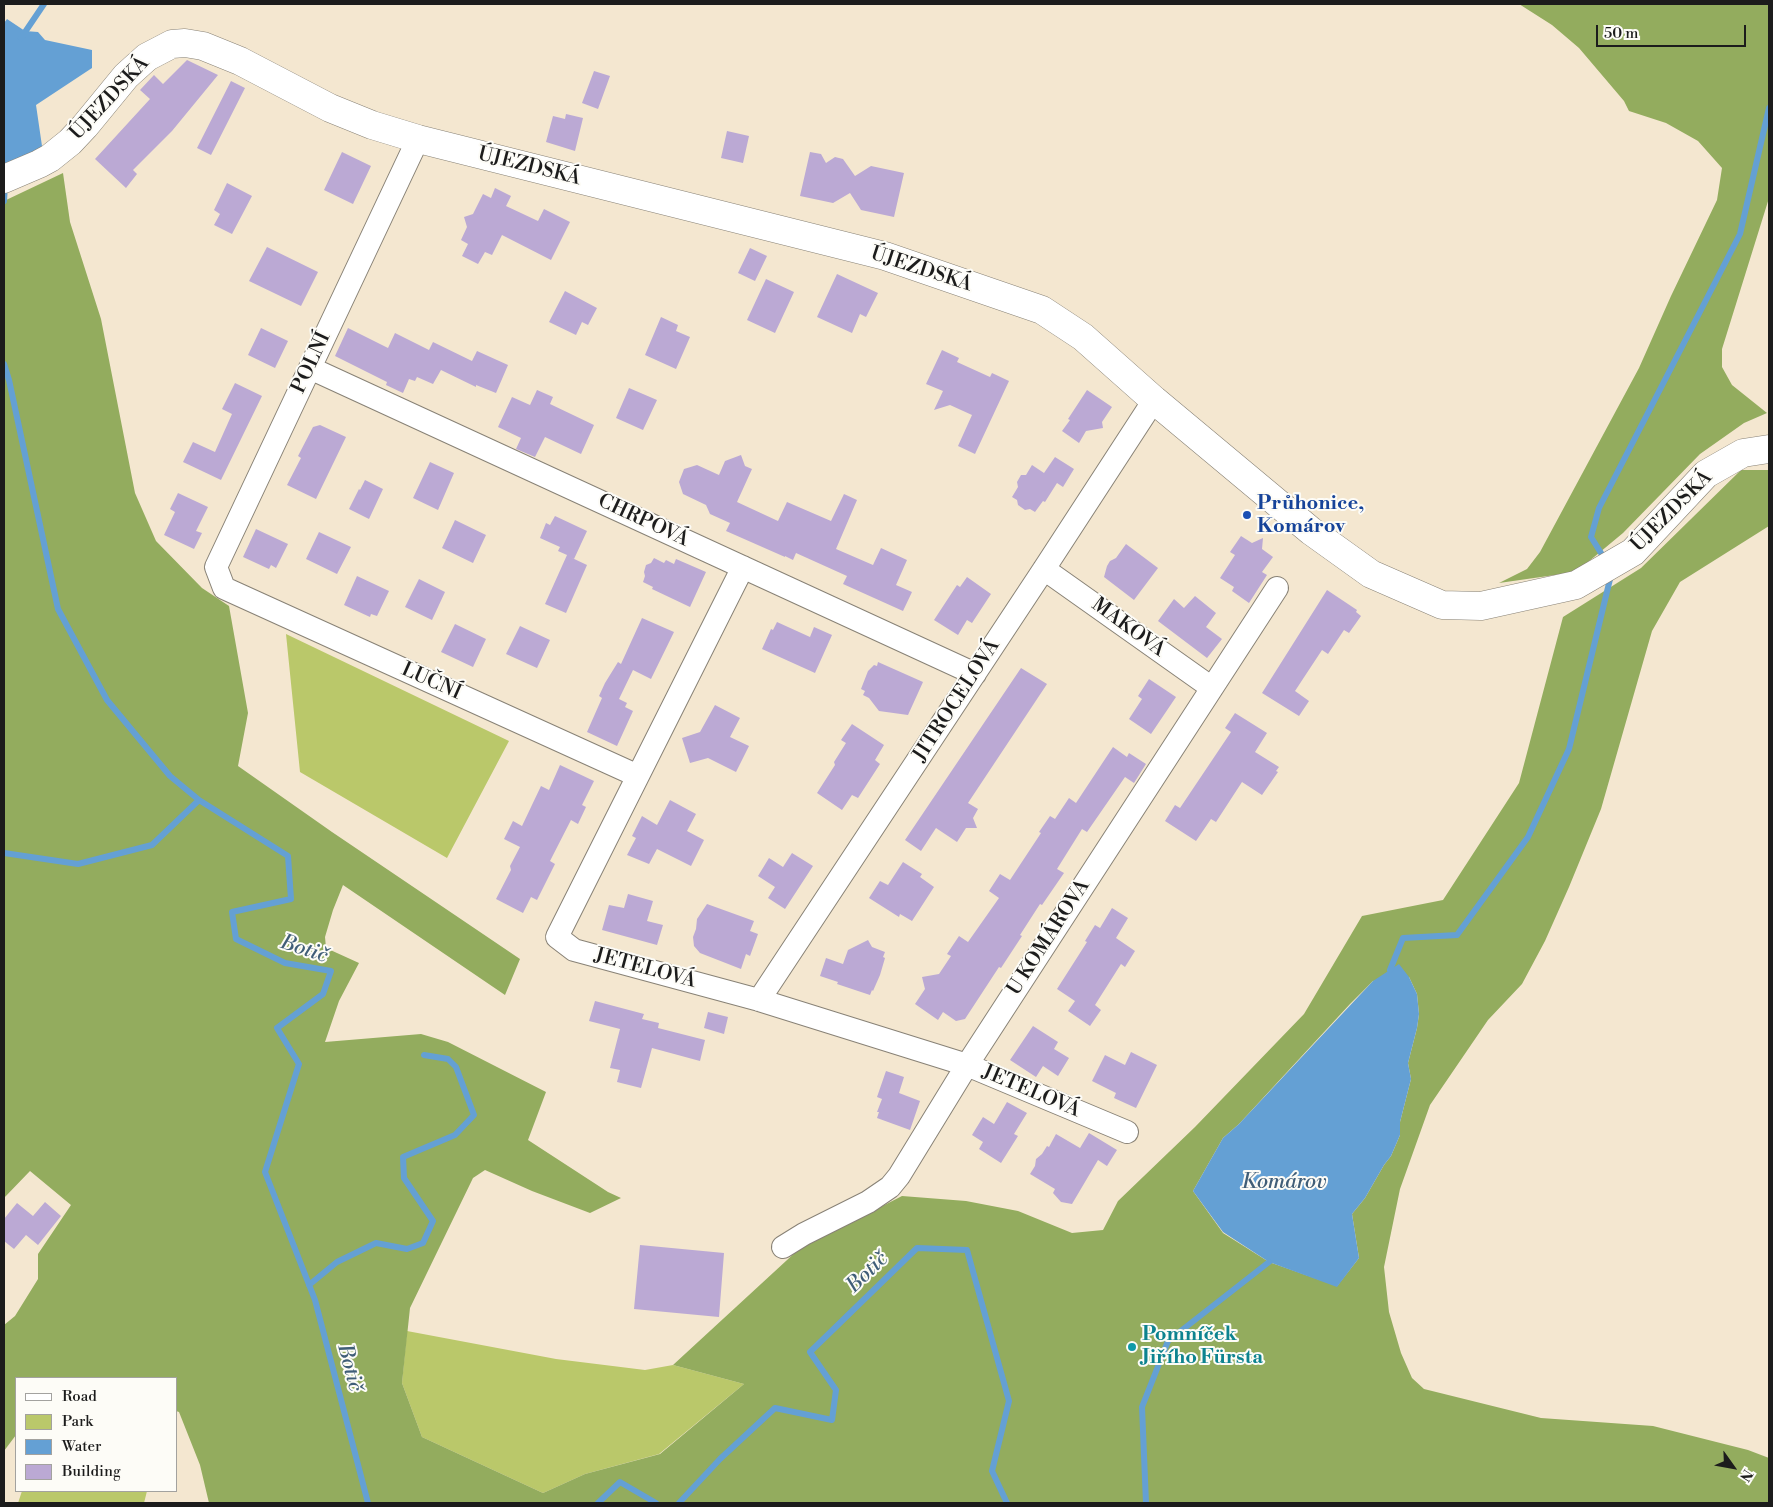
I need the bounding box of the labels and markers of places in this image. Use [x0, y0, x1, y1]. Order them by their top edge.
place label: Průhonice, Komárov [1257, 492, 1364, 539]
marker: Průhonice, Komárov [1241, 509, 1253, 521]
place label: Pomníček Jiřího Fürsta [1142, 1323, 1263, 1370]
marker: Pomníček Jiřího Fürsta [1126, 1341, 1138, 1353]

